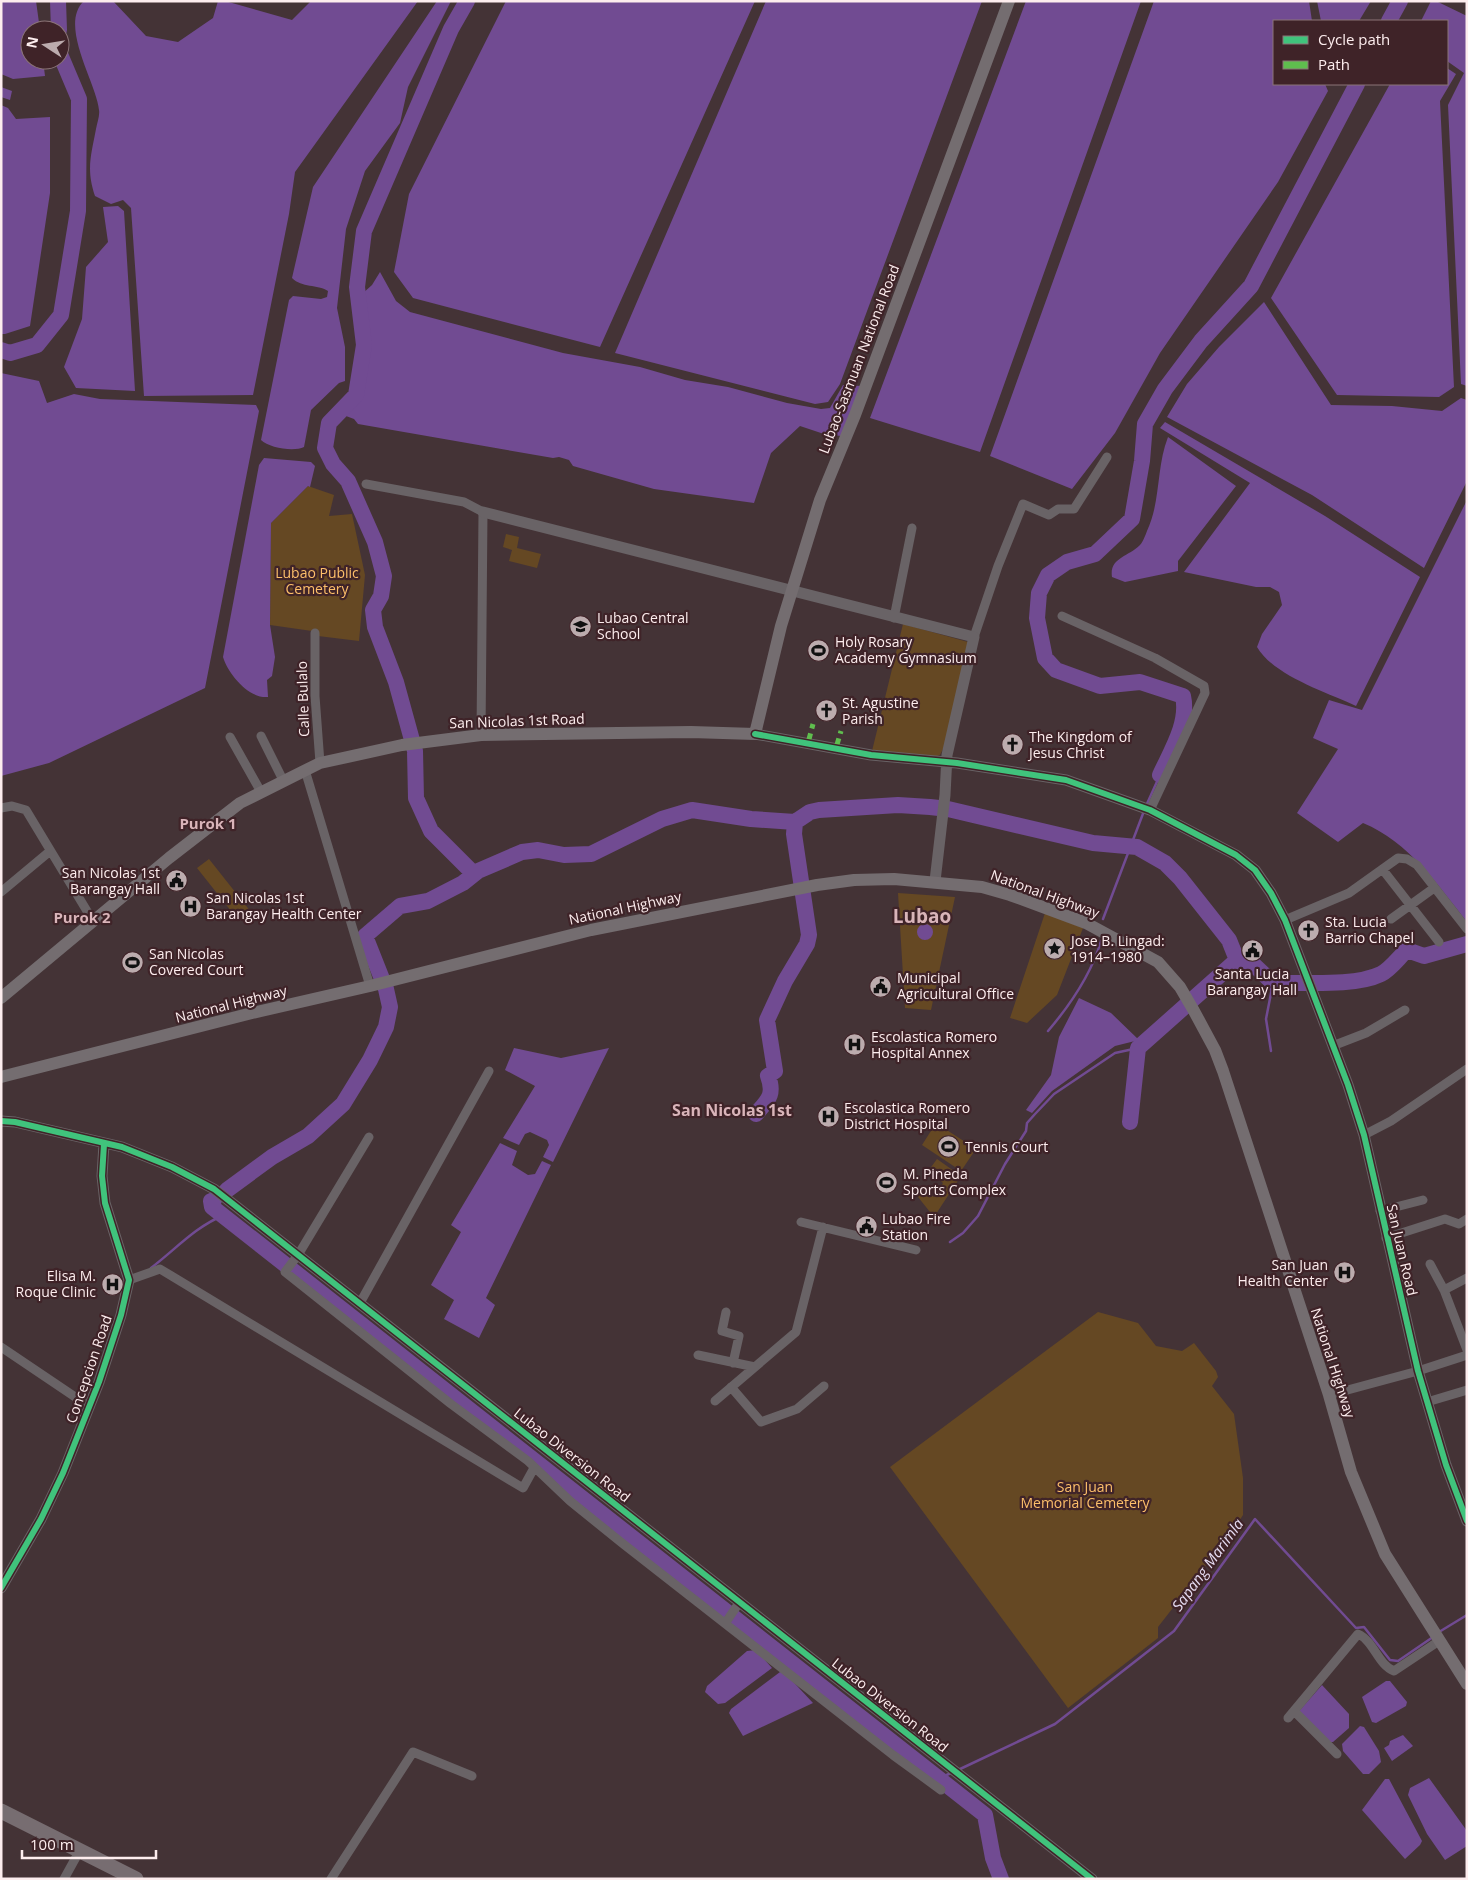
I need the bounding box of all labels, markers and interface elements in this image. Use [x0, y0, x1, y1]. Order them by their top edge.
north arrow [20, 20, 70, 70]
legend [1273, 20, 1448, 85]
text: Cycle path [1318, 29, 1390, 49]
text: N [21, 35, 42, 50]
text: Path [1318, 54, 1350, 74]
street label: Lubao-Sasmuan National Road [814, 262, 903, 456]
park label: Lubao Public Cemetery [275, 563, 359, 598]
place label: Lubao Central School [597, 608, 689, 643]
school or university icon: Lubao Central School [569, 614, 593, 638]
place label: Holy Rosary Academy Gymnasium [835, 632, 977, 667]
sports icon: Holy Rosary Academy Gymnasium [807, 638, 831, 662]
street label: Calle Bulalo [292, 661, 313, 737]
place label: St. Agustine Parish [842, 693, 919, 728]
church icon: St. Agustine Parish [814, 699, 838, 723]
street label: San Nicolas 1st Road [449, 709, 585, 732]
place label: The Kingdom of Jesus Christ [1027, 727, 1133, 762]
church icon: The Kingdom of Jesus Christ [1001, 733, 1025, 757]
district label: Purok 1 [179, 813, 237, 833]
place label: San Nicolas 1st Barangay Hall [62, 863, 160, 898]
street label: National Highway [988, 865, 1103, 922]
public building icon: San Nicolas 1st Barangay Hall [164, 869, 188, 893]
street label: National Highway [567, 886, 684, 929]
place label: San Nicolas 1st Barangay Health Center [206, 888, 362, 923]
hospital icon: San Nicolas 1st Barangay Health Center [178, 894, 202, 918]
district label: Lubao [893, 903, 951, 929]
district label: Purok 2 [53, 907, 111, 927]
place label: Sta. Lucia Barrio Chapel [1325, 912, 1414, 947]
church icon: Sta. Lucia Barrio Chapel [1297, 918, 1321, 942]
place label: Jose B. Lingad: 1914–1980 [1069, 931, 1165, 966]
place icon: Jose B. Lingad: 1914–1980 [1043, 937, 1067, 961]
public building icon: Santa Lucia Barangay Hall [1240, 939, 1264, 963]
place label: San Nicolas Covered Court [149, 944, 243, 979]
sports icon: San Nicolas Covered Court [121, 950, 145, 974]
place label: Santa Lucia Barangay Hall [1207, 964, 1297, 999]
place label: Municipal Agricultural Office [897, 968, 1014, 1003]
public building icon: Municipal Agricultural Office [869, 974, 893, 998]
street label: National Highway [173, 980, 290, 1027]
place label: Escolastica Romero Hospital Annex [871, 1027, 997, 1062]
hospital icon: Escolastica Romero Hospital Annex [843, 1033, 867, 1057]
place label: Escolastica Romero District Hospital [844, 1098, 970, 1133]
district label: San Nicolas 1st [672, 1099, 792, 1121]
hospital icon: Escolastica Romero District Hospital [816, 1104, 840, 1128]
sports icon: Tennis Court [937, 1135, 961, 1159]
place label: Tennis Court [965, 1137, 1048, 1156]
place label: M. Pineda Sports Complex [903, 1164, 1007, 1199]
sports icon: M. Pineda Sports Complex [875, 1170, 899, 1194]
street label: San Juan Road [1383, 1202, 1422, 1298]
place label: Lubao Fire Station [882, 1209, 951, 1244]
public building icon: Lubao Fire Station [854, 1215, 878, 1239]
place label: San Juan Health Center [1237, 1255, 1328, 1290]
hospital icon: San Juan Health Center [1332, 1261, 1356, 1285]
place label: Elisa M. Roque Clinic [16, 1266, 96, 1301]
hospital icon: Elisa M. Roque Clinic [100, 1272, 124, 1296]
street label: National Highway [1307, 1305, 1361, 1421]
street label: Concepcion Road [61, 1312, 116, 1425]
street label: Lubao Diversion Road [510, 1403, 634, 1506]
park label: San Juan Memorial Cemetery [1020, 1477, 1151, 1512]
water label: Sapang Marimla [1167, 1514, 1248, 1615]
street label: Lubao Diversion Road [828, 1653, 952, 1756]
scale bar [22, 1828, 156, 1860]
text: 100 m [30, 1834, 74, 1854]

